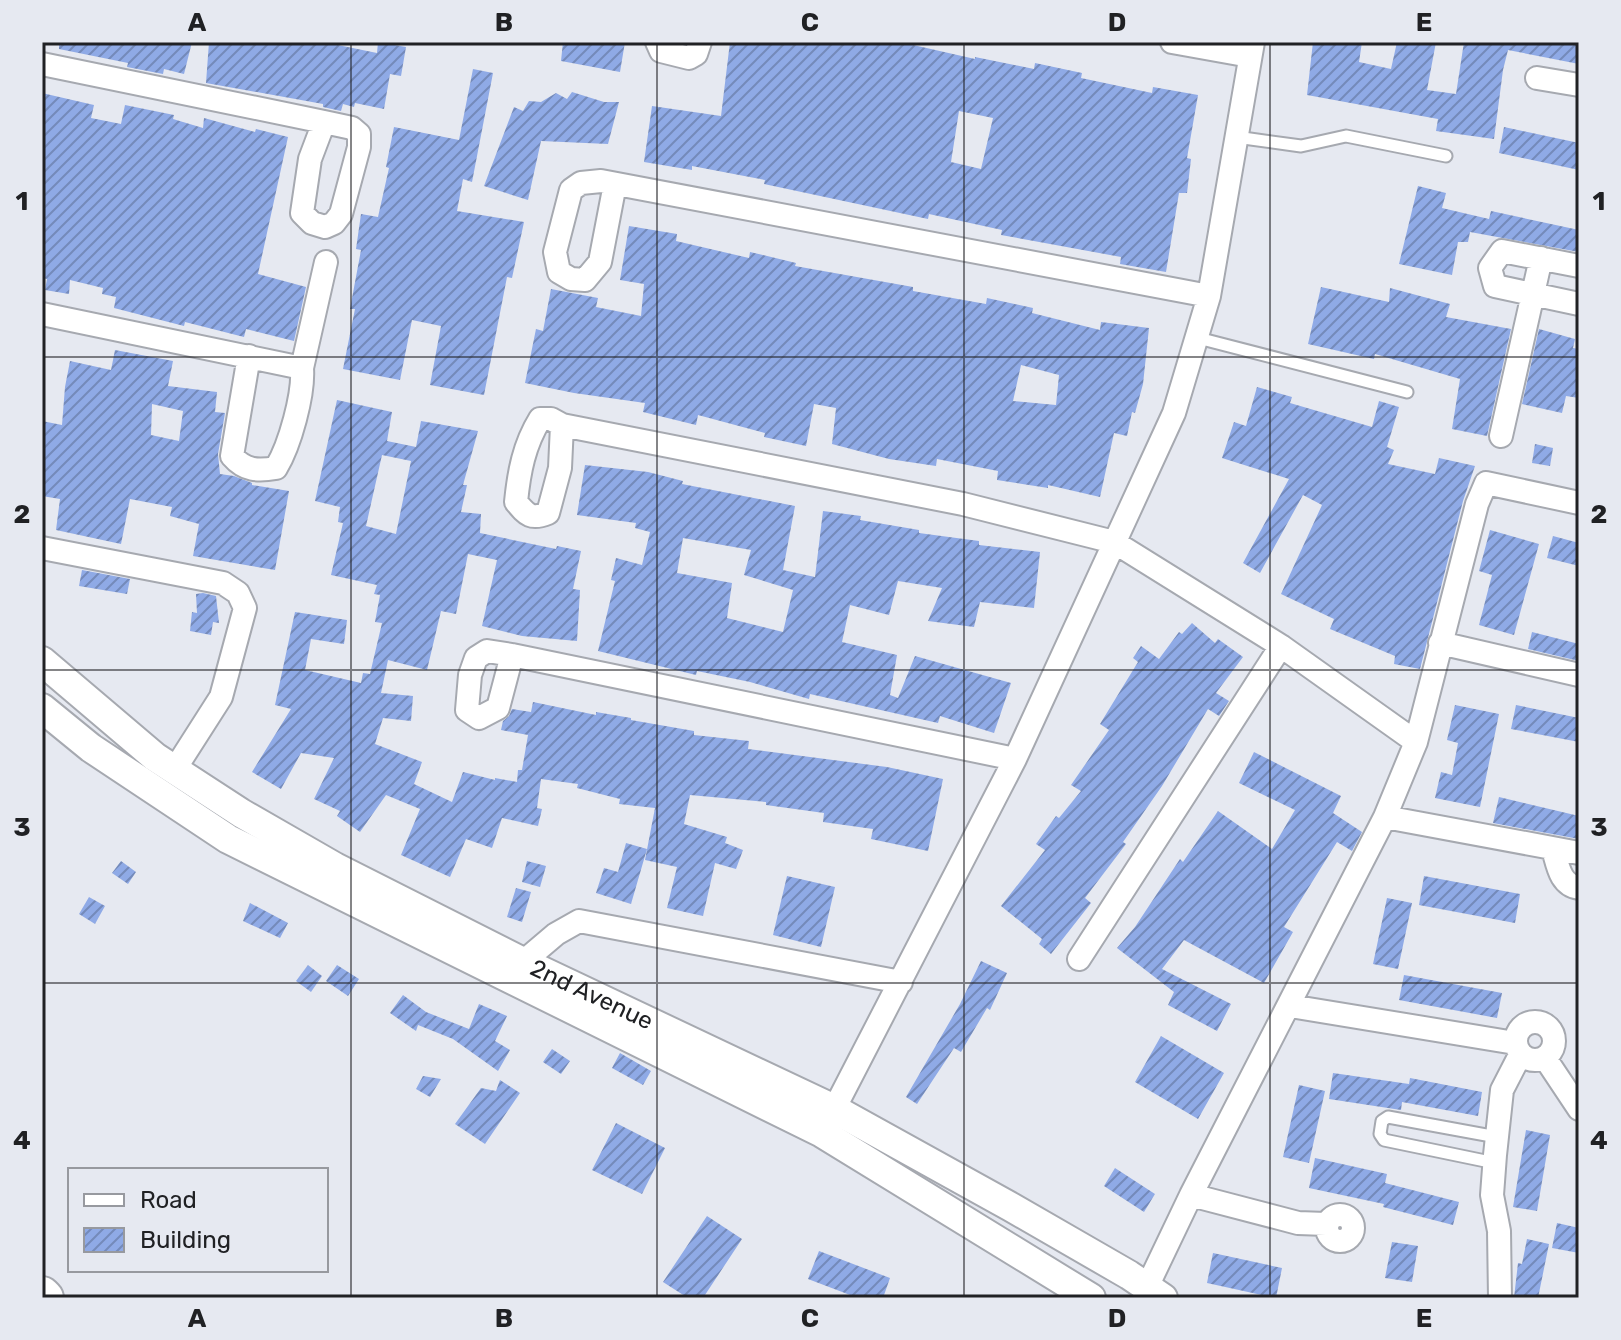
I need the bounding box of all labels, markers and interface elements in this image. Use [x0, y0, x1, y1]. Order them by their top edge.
text: A [188, 7, 207, 38]
text: B [495, 7, 513, 38]
text: C [801, 7, 819, 38]
text: D [1108, 7, 1126, 38]
text: E [1416, 7, 1432, 38]
text: 1 [16, 186, 28, 217]
text: 1 [1593, 186, 1605, 217]
text: 2 [14, 499, 30, 530]
text: 2 [1591, 499, 1607, 530]
text: 3 [13, 812, 31, 843]
text: 3 [1590, 812, 1608, 843]
street label: 2nd Avenue [526, 954, 658, 1035]
text: 4 [13, 1125, 31, 1156]
text: 4 [1590, 1125, 1608, 1156]
legend [68, 1168, 328, 1272]
text: Road [140, 1186, 197, 1214]
text: Building [140, 1226, 231, 1254]
text: A [188, 1303, 207, 1334]
text: B [495, 1303, 513, 1334]
text: C [801, 1303, 819, 1334]
text: D [1108, 1303, 1126, 1334]
text: E [1416, 1303, 1432, 1334]

